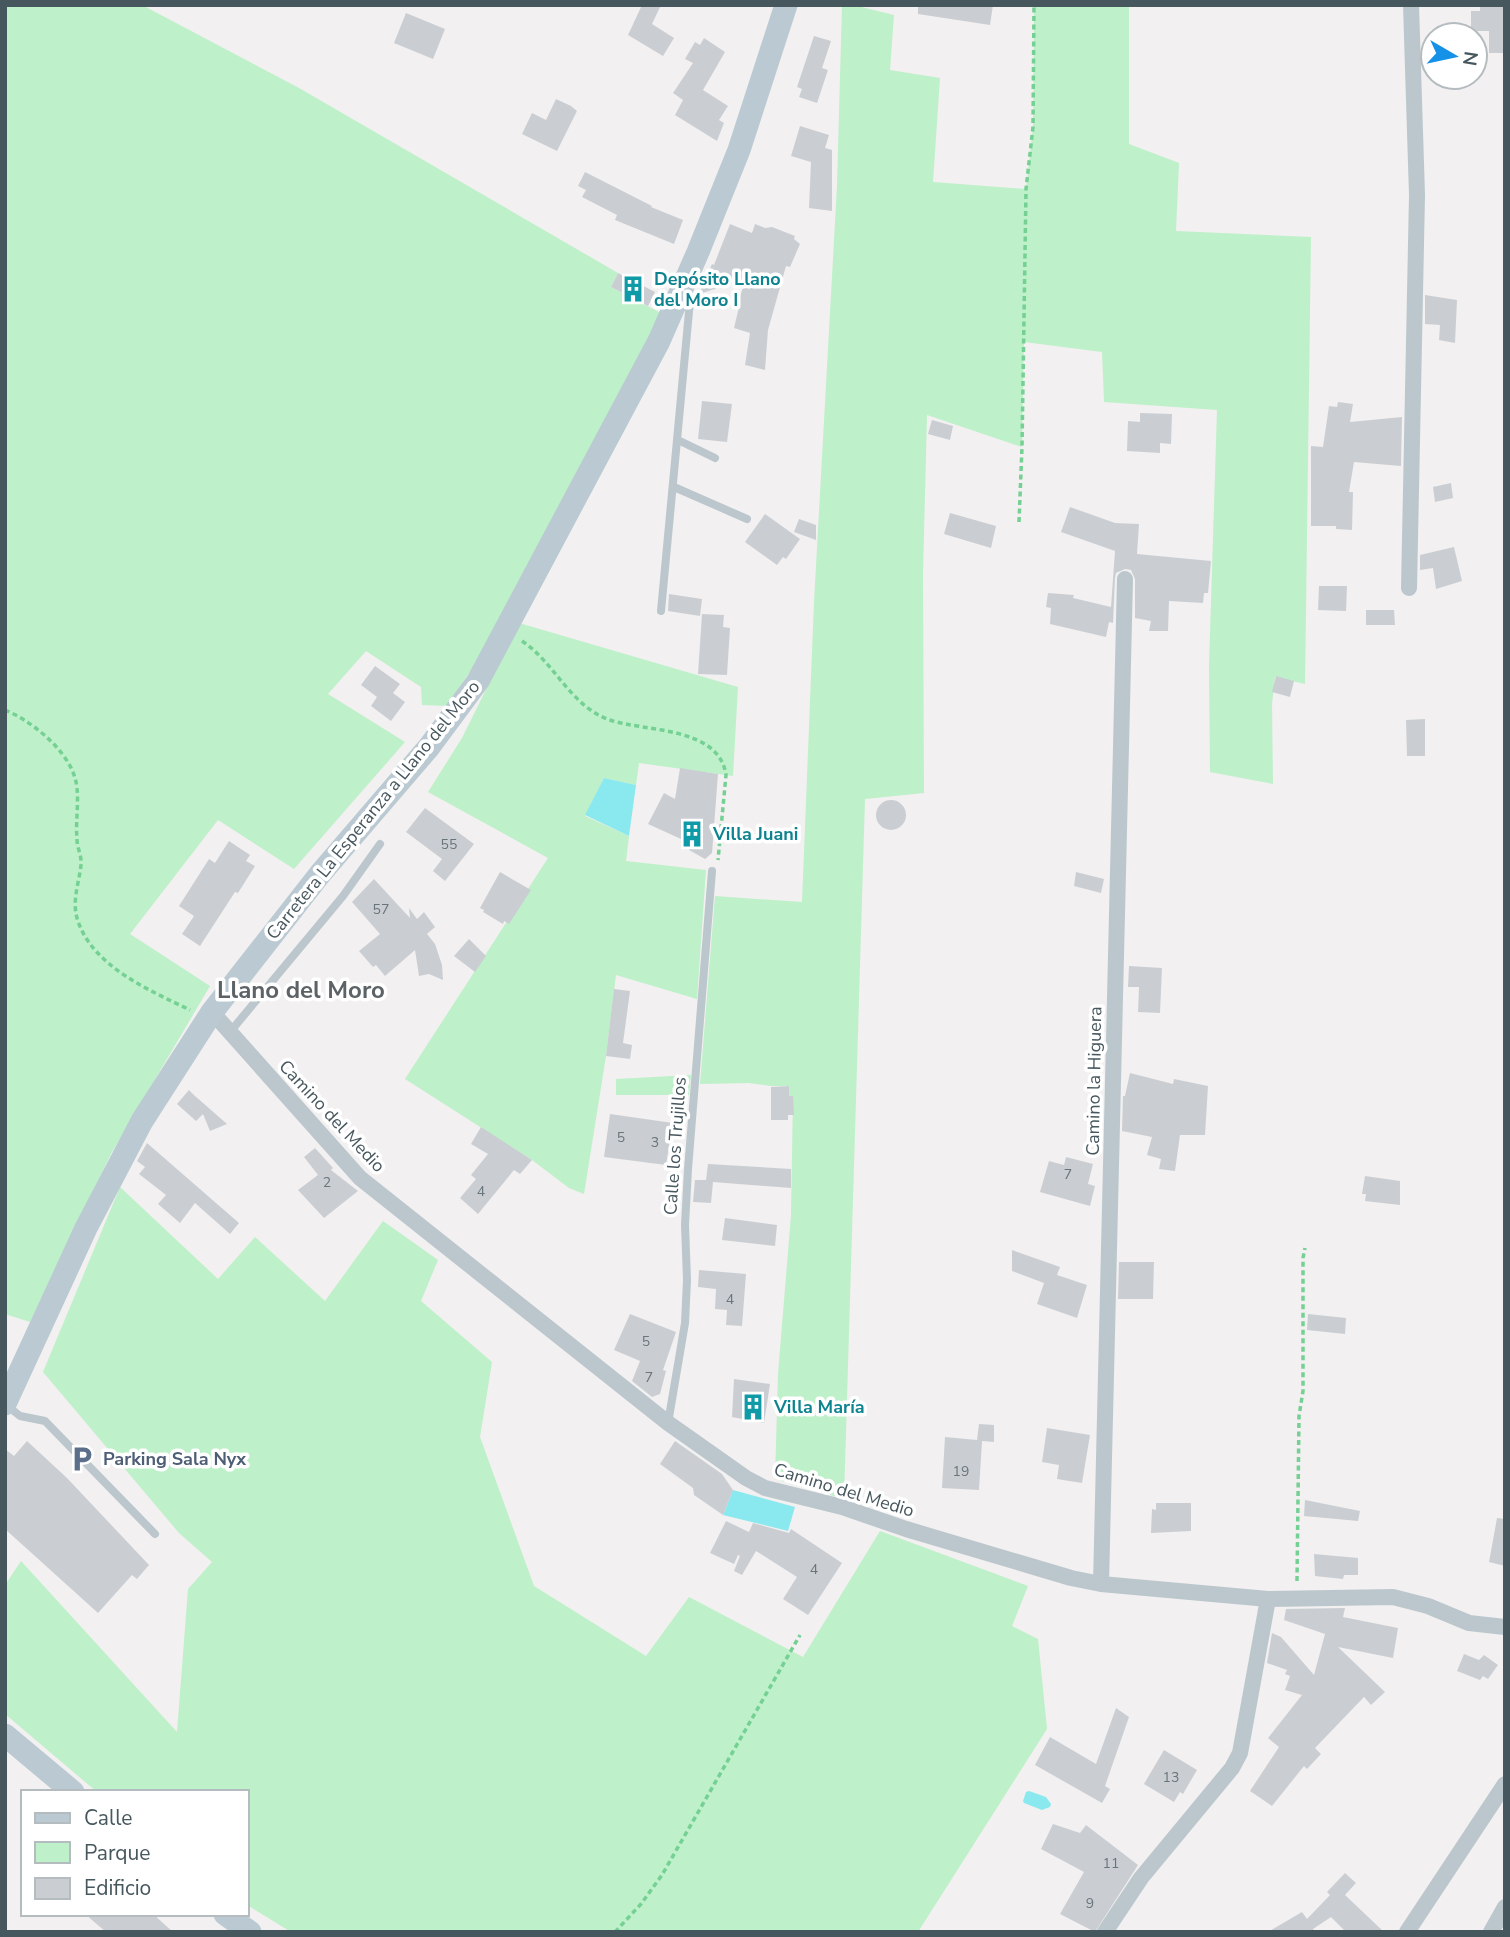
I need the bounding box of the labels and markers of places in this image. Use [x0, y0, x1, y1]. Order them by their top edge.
place label: Depósito Llano del Moro I [654, 267, 781, 312]
building icon: Depósito Llano del Moro I [618, 274, 648, 304]
building icon: Villa Juani [677, 819, 707, 849]
place label: Villa Juani [712, 822, 798, 846]
building icon: Villa María [738, 1392, 768, 1422]
place label: Villa María [773, 1395, 865, 1419]
parking icon: Parking Sala Nyx [67, 1444, 97, 1474]
place label: Parking Sala Nyx [103, 1447, 246, 1471]

